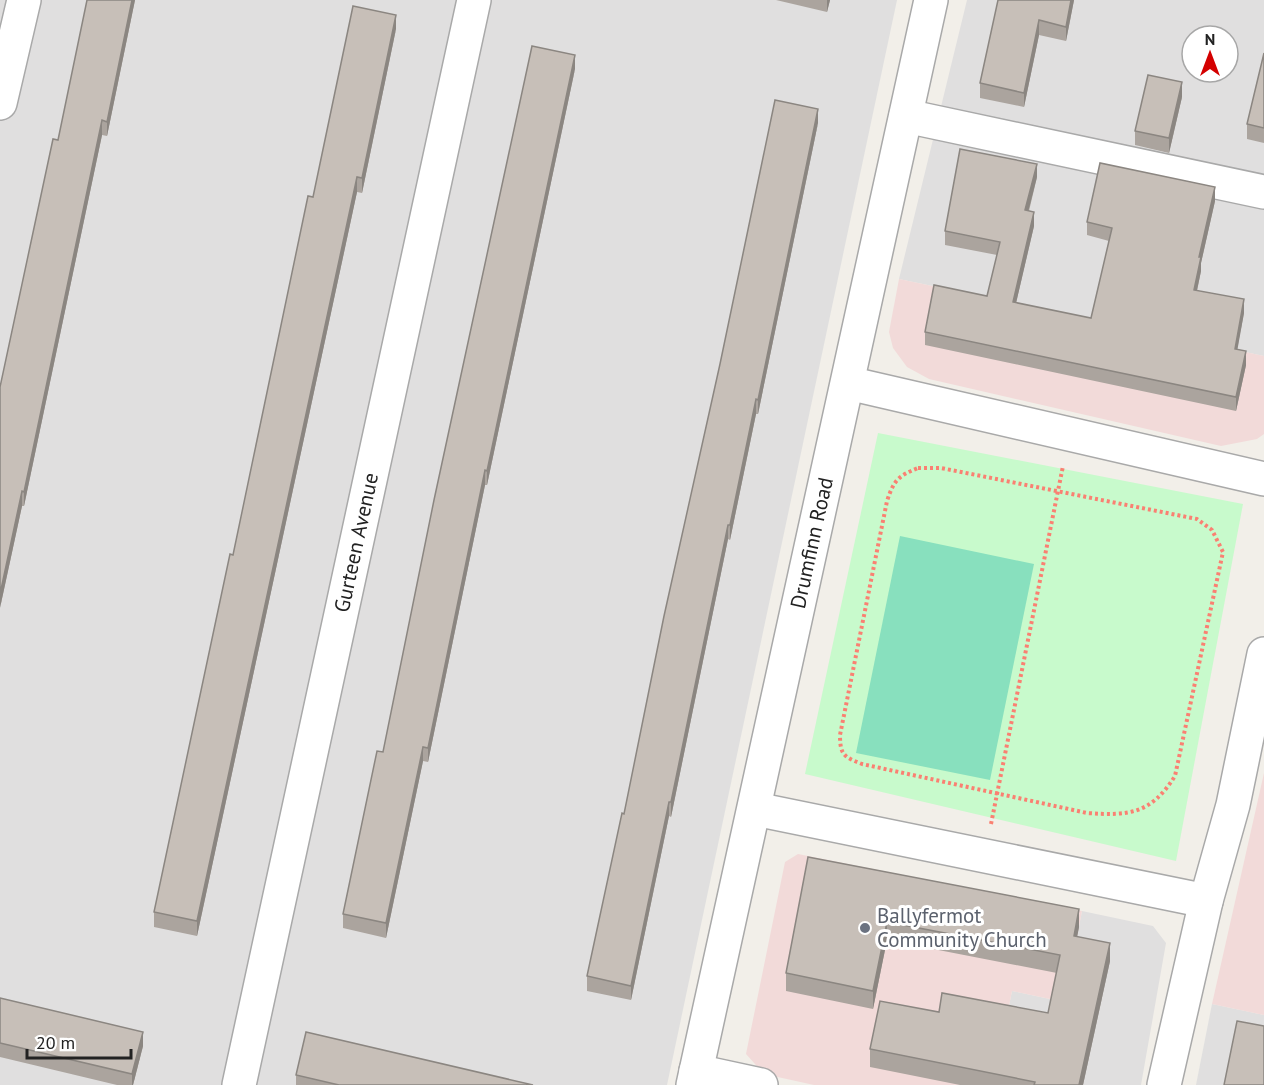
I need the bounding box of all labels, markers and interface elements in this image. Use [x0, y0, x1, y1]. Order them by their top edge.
north arrow [1180, 24, 1240, 84]
text: N [1205, 29, 1215, 49]
street label: Gurteen Avenue [328, 470, 384, 615]
street label: Drumfinn Road [784, 475, 839, 611]
place label: Ballyfermot Community Church [877, 902, 1047, 953]
marker: Ballyfermot Community Church [858, 921, 872, 935]
scale bar [27, 1022, 130, 1060]
text: 20 m [36, 1031, 75, 1054]

